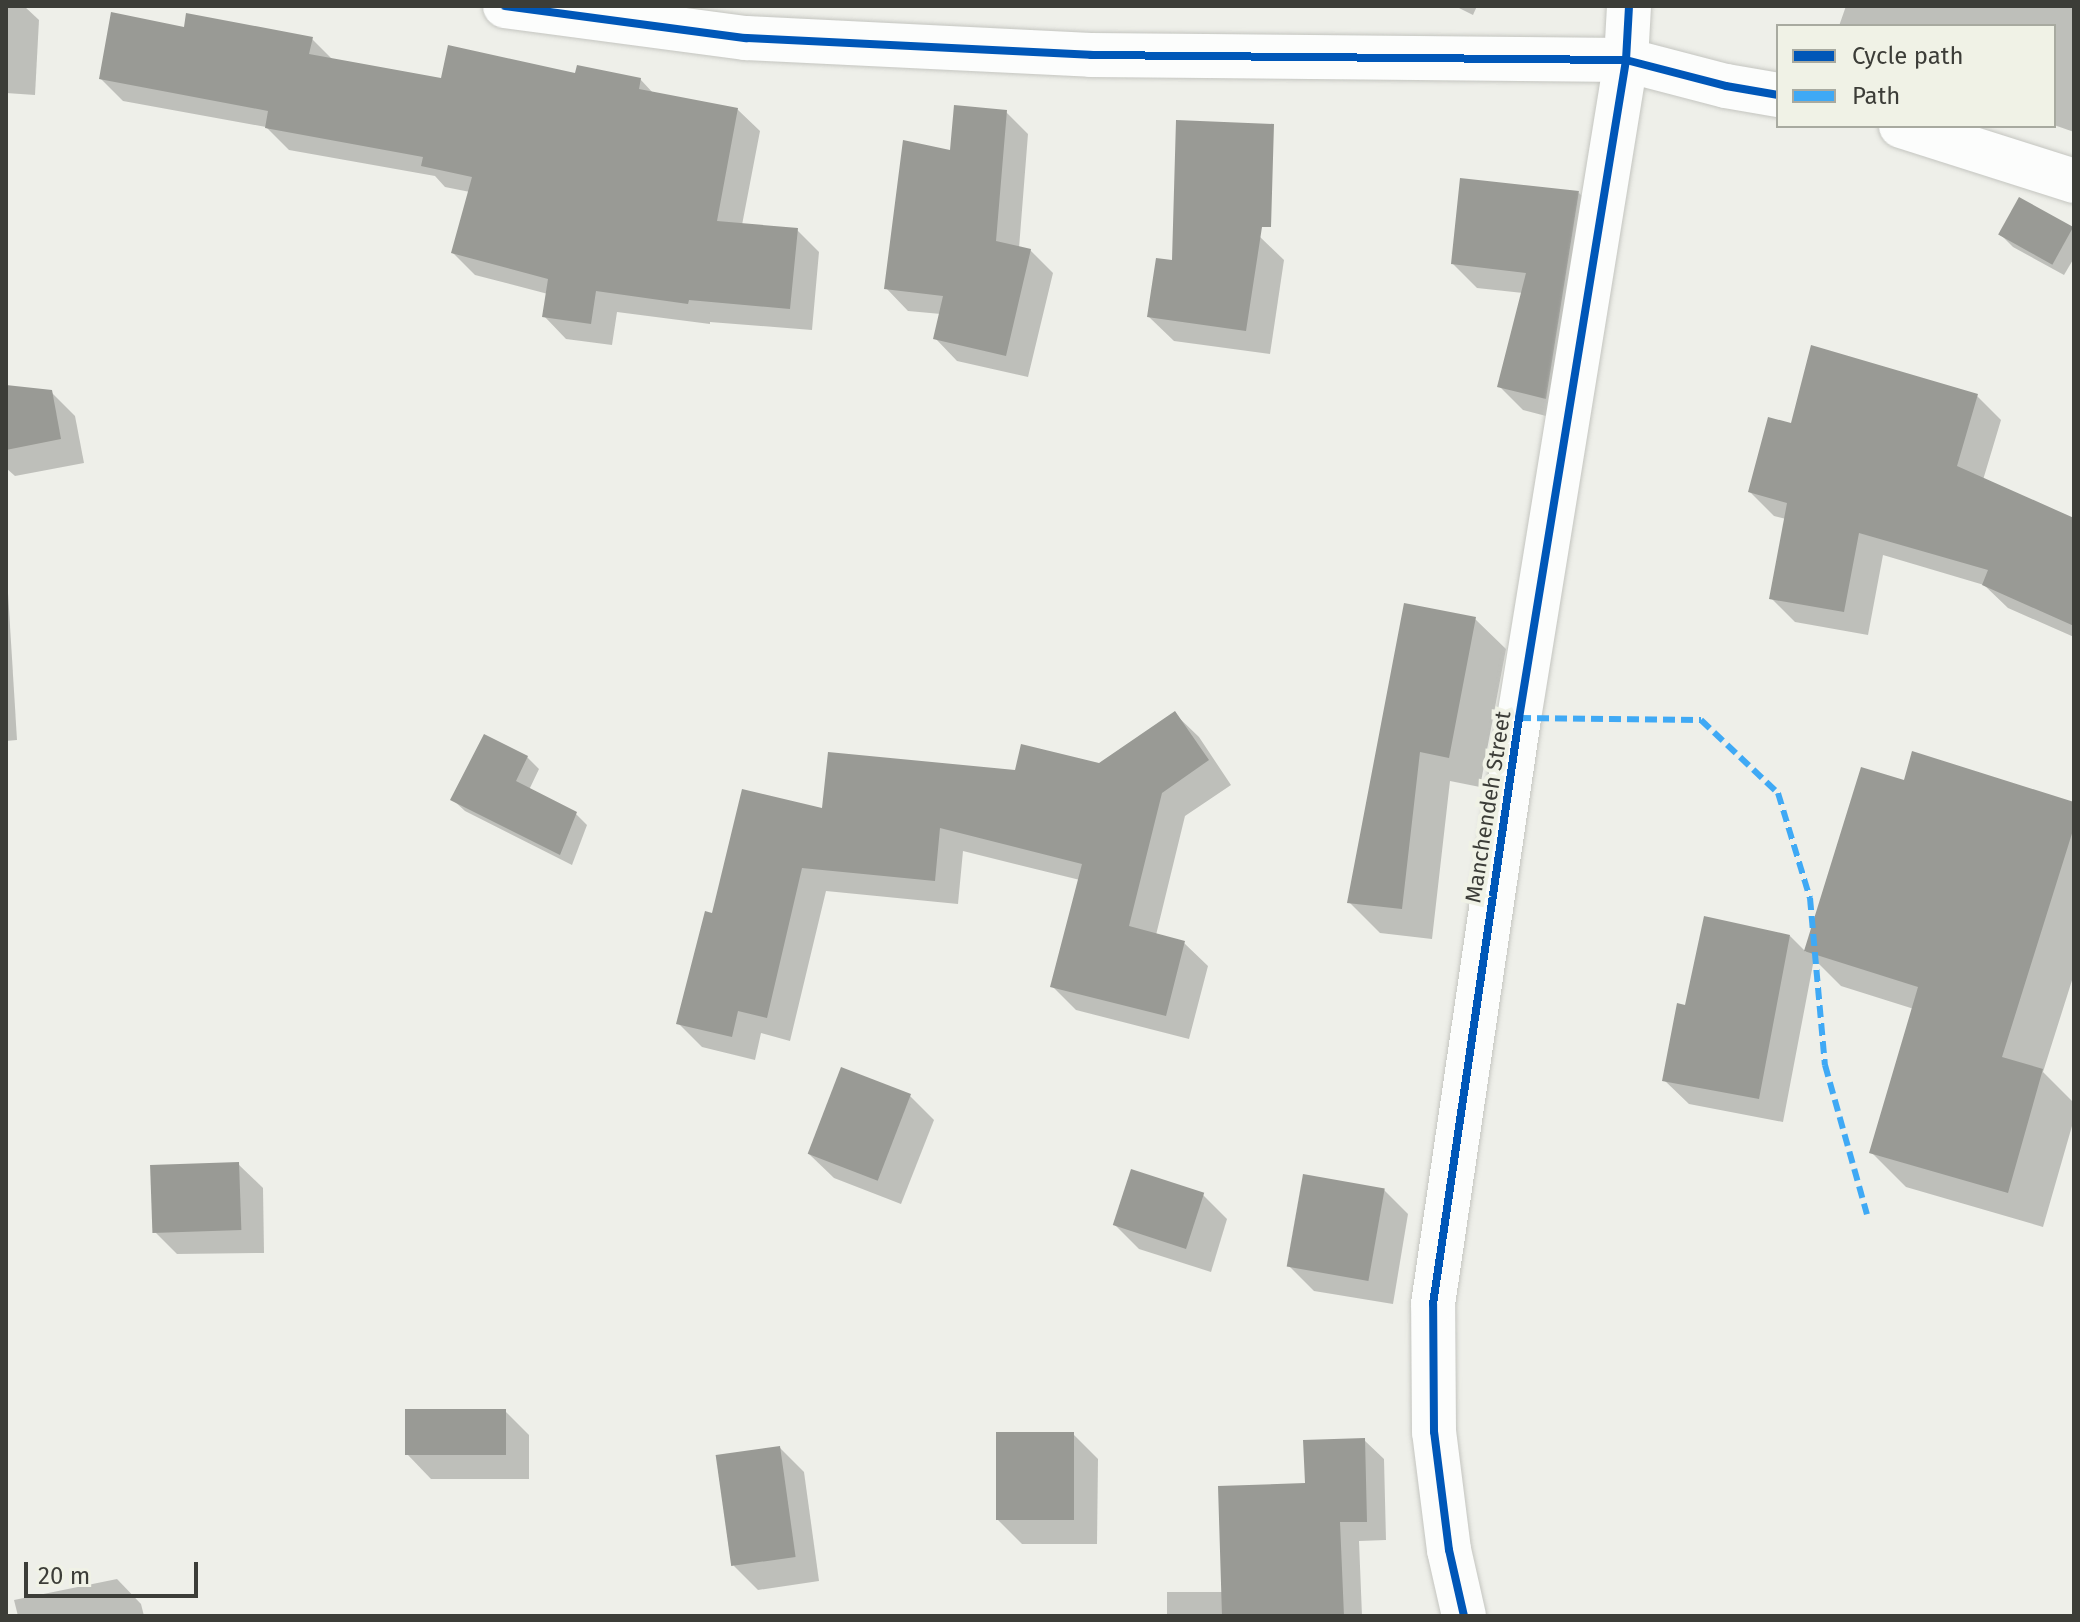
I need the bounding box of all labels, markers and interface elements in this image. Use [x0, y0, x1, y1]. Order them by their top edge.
legend [1776, 24, 2056, 128]
text: Cycle path [1852, 42, 1964, 70]
text: Path [1852, 82, 1900, 110]
street label: Manchendeh Street [1460, 709, 1516, 905]
scale bar [28, 1546, 202, 1596]
text: 20 m [38, 1562, 90, 1590]

